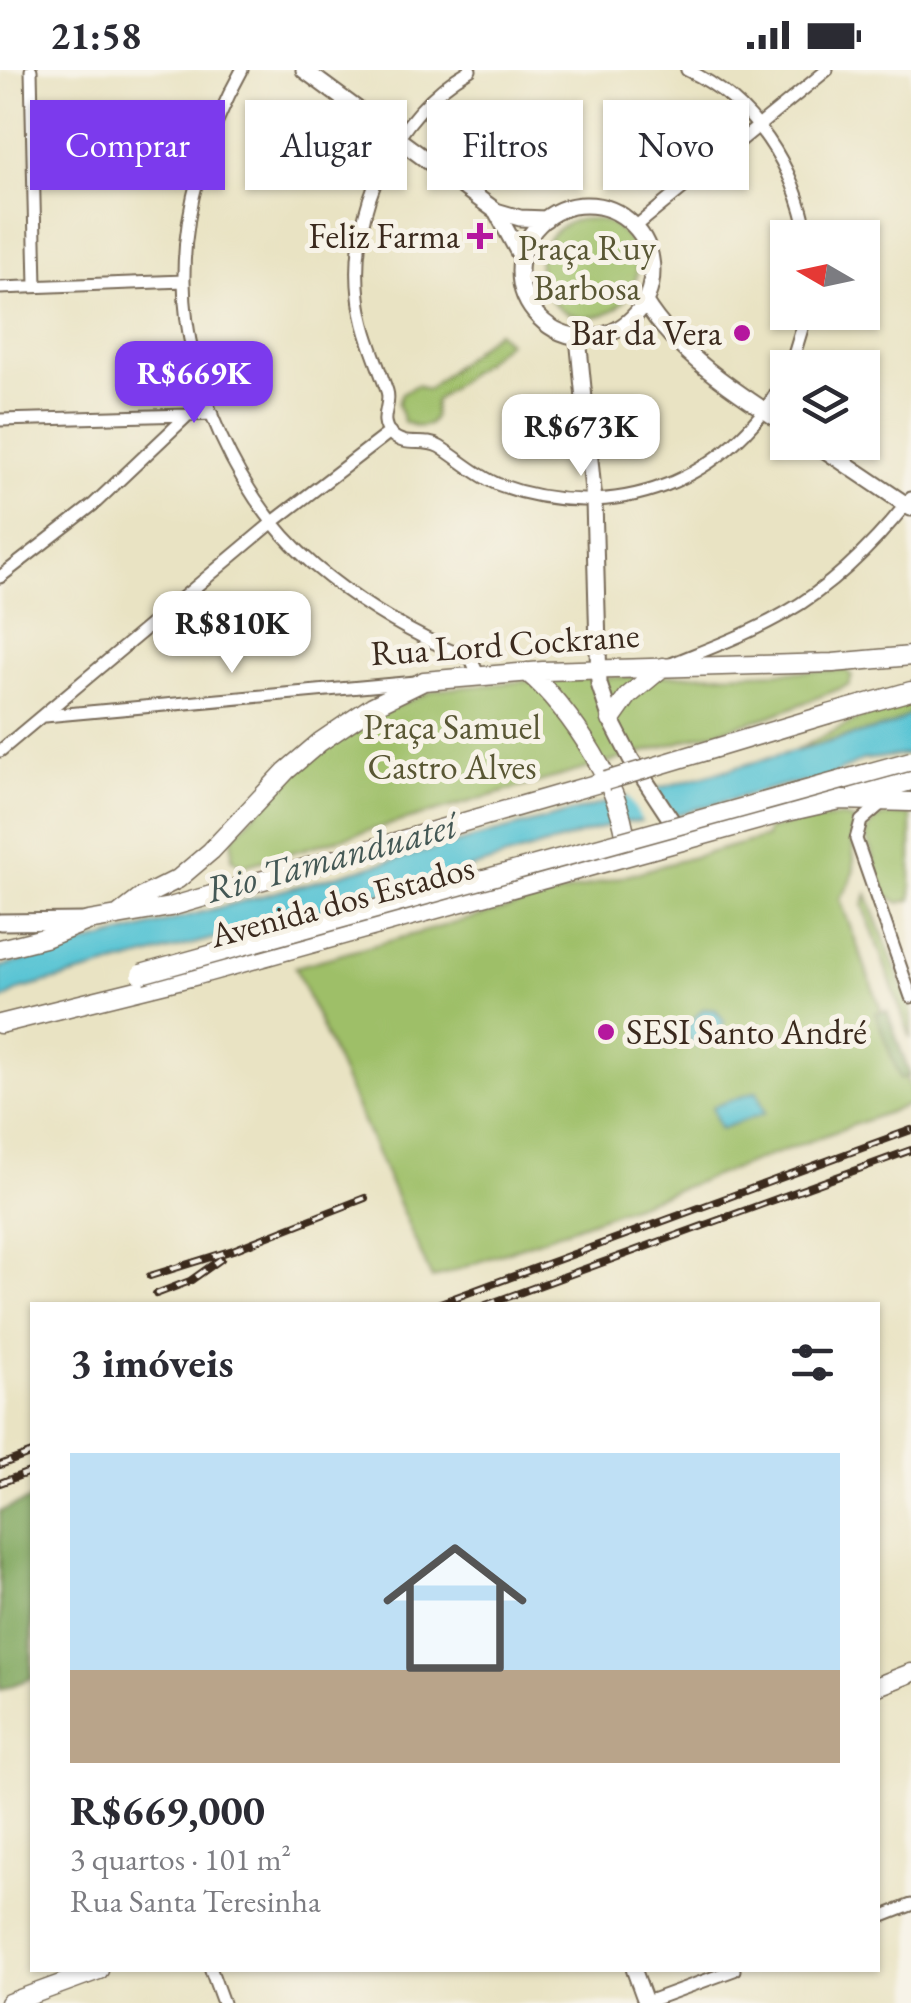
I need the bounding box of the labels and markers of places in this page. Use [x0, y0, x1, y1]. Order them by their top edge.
place label: Feliz Farma [309, 213, 460, 258]
marker: Feliz Farma [469, 225, 491, 247]
place label: Bar da Vera [571, 310, 722, 355]
marker: Bar da Vera [731, 322, 753, 344]
pin: R$669K [113, 341, 275, 426]
pin: R$673K [500, 394, 662, 479]
pin: R$810K [151, 591, 313, 676]
place label: SESI Santo André [626, 1009, 867, 1054]
marker: SESI Santo André [595, 1021, 617, 1043]

